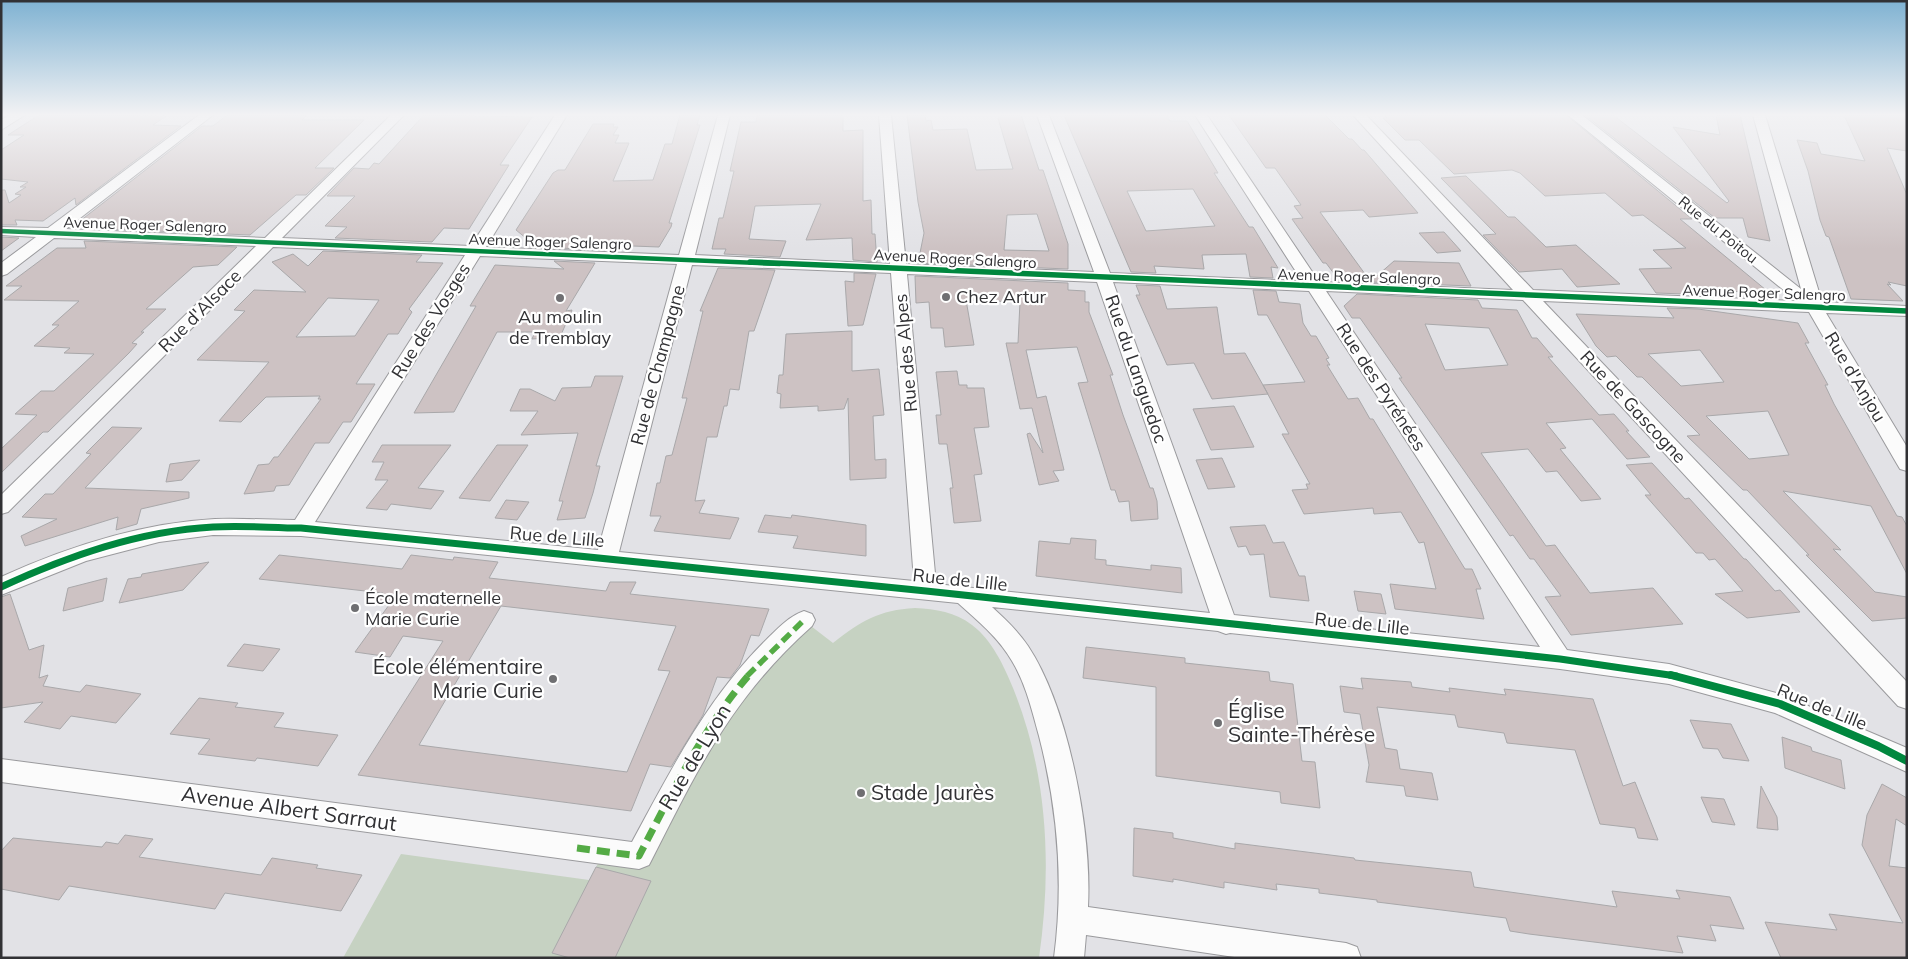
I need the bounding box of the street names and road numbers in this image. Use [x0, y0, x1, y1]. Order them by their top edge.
street label: Rue du Poitou [1675, 192, 1762, 267]
street label: Avenue Roger Salengro [63, 212, 227, 237]
street label: Avenue Roger Salengro [468, 229, 632, 254]
street label: Avenue Roger Salengro [873, 245, 1037, 272]
street label: Rue des Vosges [386, 259, 475, 383]
street label: Rue d'Alsace [153, 264, 246, 357]
street label: Avenue Roger Salengro [1277, 264, 1441, 289]
street label: Avenue Roger Salengro [1682, 280, 1846, 305]
street label: Rue de Champagne [625, 282, 690, 447]
street label: Rue du Languedoc [1100, 292, 1173, 446]
street label: Rue des Alpes [889, 293, 922, 413]
street label: Rue des Pyrénées [1331, 318, 1431, 455]
street label: Rue d'Anjou [1820, 328, 1891, 426]
street label: Rue de Gascogne [1575, 346, 1691, 468]
street label: Rue de Lille [509, 521, 605, 552]
street label: Rue de Lille [912, 563, 1009, 596]
street label: Rue de Lille [1314, 607, 1411, 640]
street label: Rue de Lille [1774, 678, 1871, 735]
street label: Rue de Lyon [652, 699, 736, 814]
street label: Avenue Albert Sarraut [180, 780, 398, 836]

